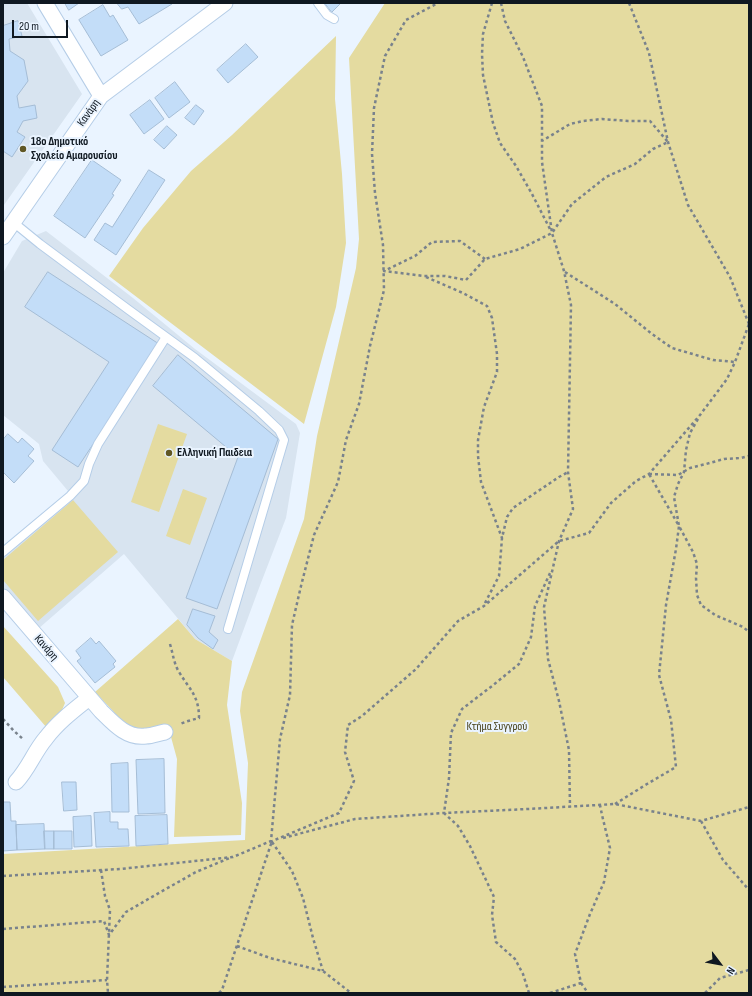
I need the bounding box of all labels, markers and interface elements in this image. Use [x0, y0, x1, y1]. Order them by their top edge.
scale bar [14, 12, 70, 38]
text: 20 m [19, 19, 39, 34]
street label: Κανάρη [75, 97, 103, 129]
place label: 18ο Δημοτικό Σχολείο Αμαρουσίου [31, 135, 118, 163]
marker: 18ο Δημοτικό Σχολείο Αμαρουσίου [18, 144, 28, 154]
place label: Ελληνική Παιδεια [177, 446, 252, 460]
marker: Ελληνική Παιδεια [164, 448, 174, 458]
street label: Κανάρη [31, 632, 61, 664]
park label: Κτήμα Συγγρού [467, 720, 527, 734]
north arrow [700, 944, 740, 984]
text: N [724, 965, 738, 977]

